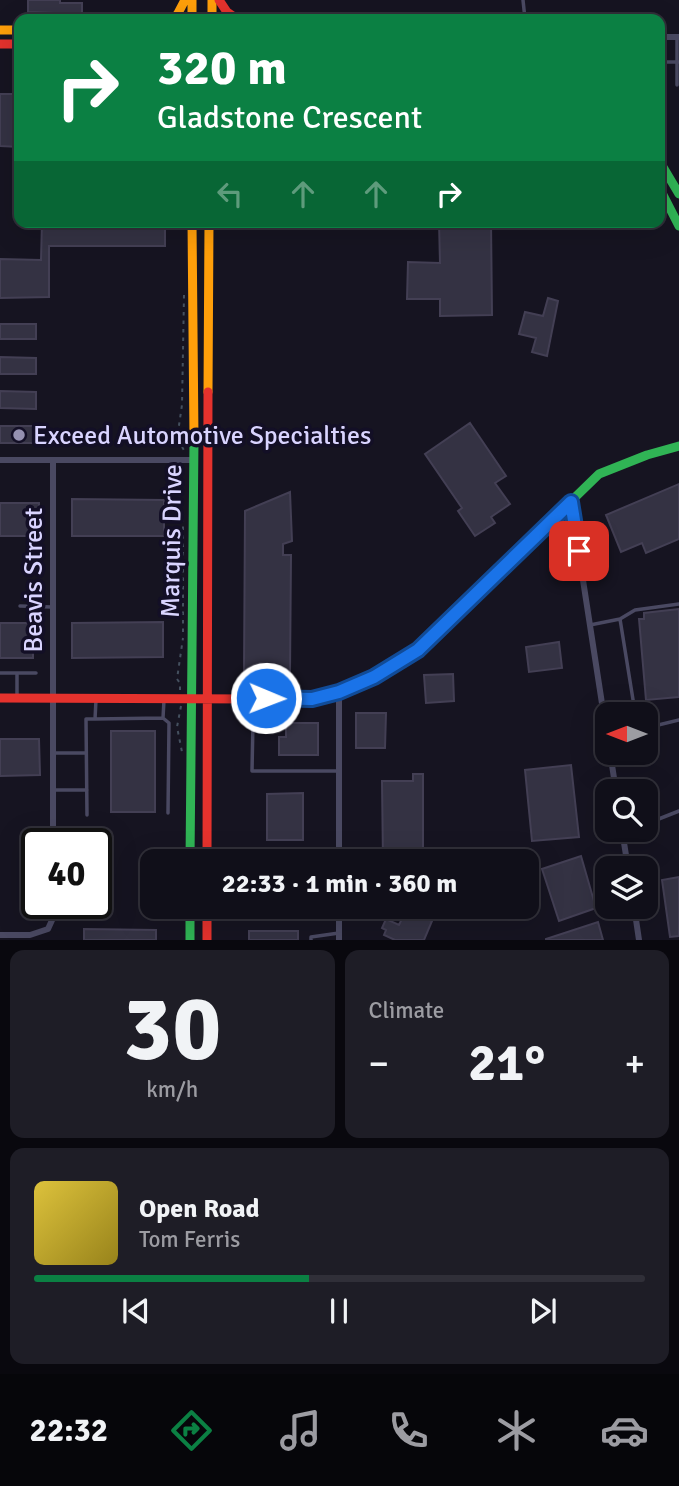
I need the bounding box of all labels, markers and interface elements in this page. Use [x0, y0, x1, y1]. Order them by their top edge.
text: 320 m [157, 38, 287, 98]
icon: right [42, 42, 133, 133]
text: Gladstone Crescent [157, 98, 422, 137]
icon: left [211, 175, 249, 213]
icon: ahead [284, 175, 322, 213]
icon: ahead [357, 175, 395, 213]
icon: right [430, 175, 468, 213]
place label: Exceed Automotive Specialties [33, 420, 371, 452]
marker: Exceed Automotive Specialties [11, 427, 27, 443]
street label: Marquis Drive [155, 464, 189, 618]
street label: Beavis Street [18, 508, 50, 652]
pin [549, 521, 609, 581]
icon: arrive [560, 532, 598, 570]
position arrow [229, 661, 303, 735]
north arrow [595, 702, 658, 765]
map controls [595, 702, 658, 919]
button: search [595, 779, 658, 842]
speed limit sign: 40 [21, 828, 112, 919]
button: layers [595, 856, 658, 919]
text: 22:33 · 1 min · 360 m [222, 868, 457, 900]
text: 30 [123, 973, 221, 1086]
text: Climate [369, 996, 444, 1025]
text: 21° [468, 1031, 545, 1095]
text: − [369, 1040, 389, 1087]
text: + [624, 1040, 645, 1087]
text: km/h [146, 1075, 198, 1104]
text: Open Road [139, 1193, 260, 1225]
text: Tom Ferris [139, 1225, 240, 1254]
icon: previous [117, 1292, 155, 1330]
icon: pause [320, 1292, 358, 1330]
icon: next [524, 1292, 562, 1330]
icon: directions [167, 1406, 216, 1455]
icon: music [276, 1406, 325, 1455]
icon: phone [384, 1406, 433, 1455]
icon: climate [492, 1406, 541, 1455]
icon: car [600, 1406, 649, 1455]
text: 22:32 [30, 1411, 108, 1450]

